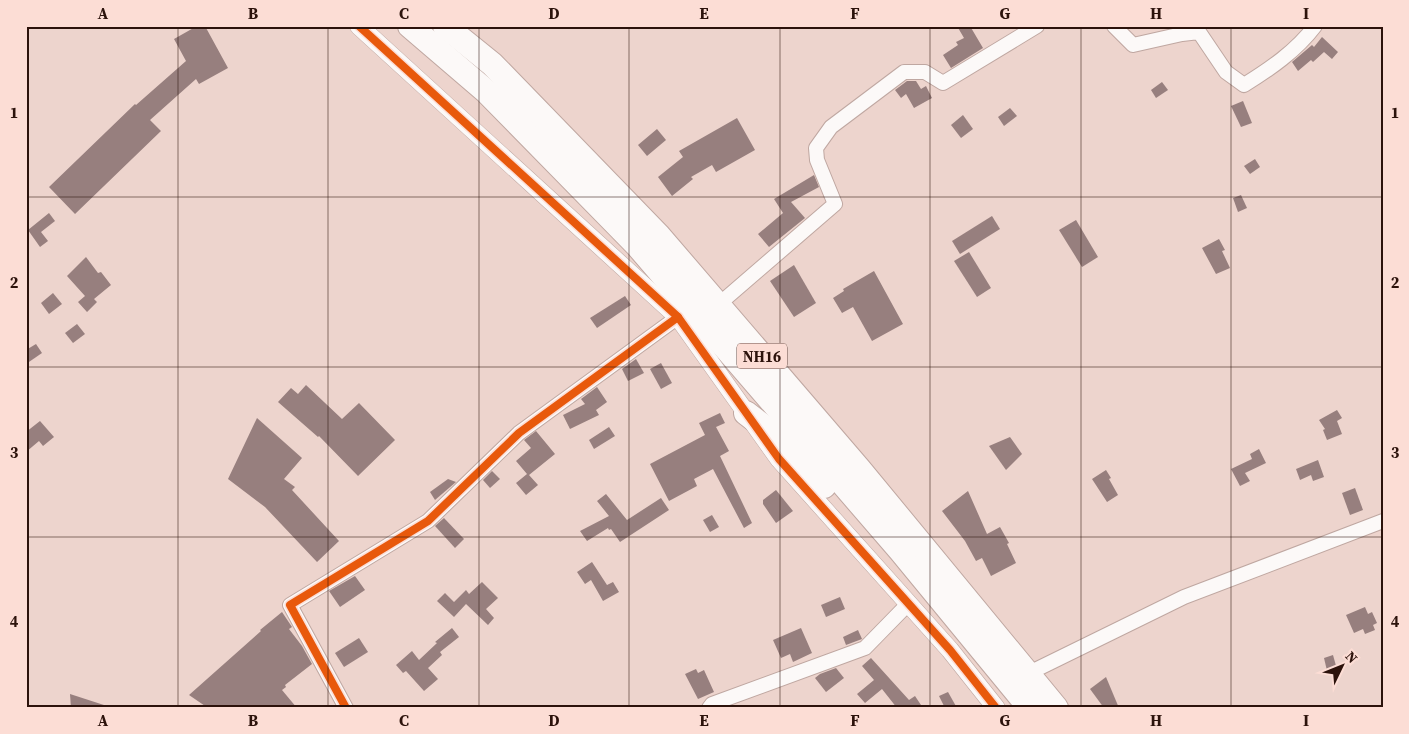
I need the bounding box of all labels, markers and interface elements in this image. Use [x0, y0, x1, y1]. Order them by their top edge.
text: A [98, 2, 109, 24]
text: B [248, 2, 259, 24]
text: C [399, 2, 409, 24]
text: D [548, 2, 560, 24]
text: E [699, 2, 709, 24]
text: F [850, 2, 860, 24]
text: G [1000, 2, 1011, 24]
text: H [1150, 2, 1162, 24]
text: I [1303, 2, 1309, 24]
text: 1 [10, 101, 18, 123]
text: 1 [1391, 101, 1399, 123]
text: 2 [10, 271, 19, 293]
text: 2 [1391, 271, 1400, 293]
road number: NH16 [737, 344, 787, 368]
text: 3 [10, 441, 19, 463]
text: 3 [1391, 441, 1400, 463]
text: 4 [10, 610, 19, 632]
text: 4 [1391, 610, 1400, 632]
north arrow [1316, 642, 1366, 692]
text: N [1341, 647, 1362, 668]
text: A [98, 709, 109, 731]
text: B [248, 709, 259, 731]
text: C [399, 709, 409, 731]
text: D [548, 709, 560, 731]
text: E [699, 709, 709, 731]
text: F [850, 709, 860, 731]
text: G [1000, 709, 1011, 731]
text: H [1150, 709, 1162, 731]
text: I [1303, 709, 1309, 731]

